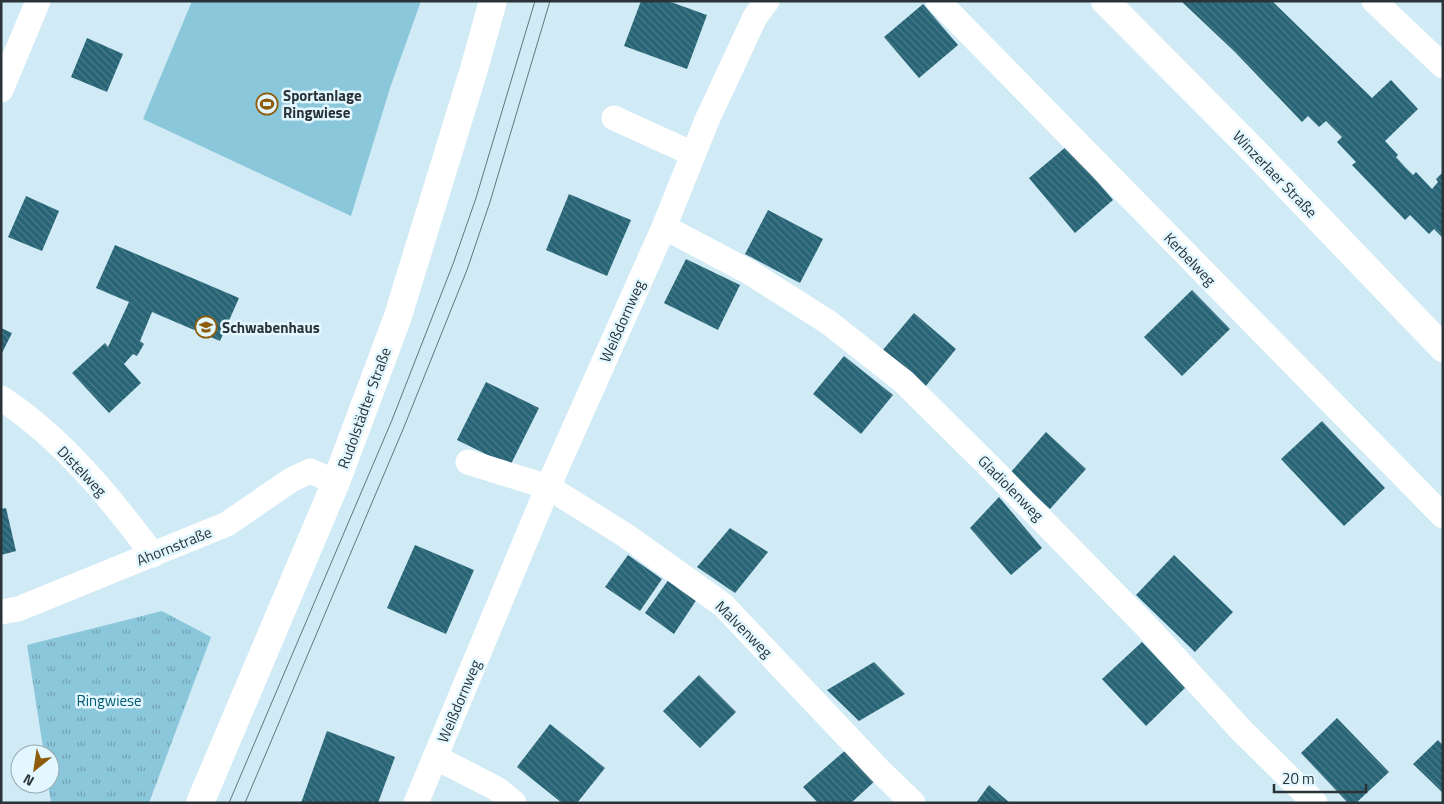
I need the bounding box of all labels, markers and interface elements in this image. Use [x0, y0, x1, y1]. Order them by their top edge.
place label: Sportanlage Ringwiese [283, 84, 362, 124]
sports icon: Sportanlage Ringwiese [255, 92, 279, 116]
street label: Winzerlaer Straße [1227, 125, 1323, 223]
street label: Kerbelweg [1159, 227, 1222, 291]
street label: Weißdornweg [594, 276, 651, 366]
school or university icon: Schwabenhaus [194, 315, 218, 339]
place label: Schwabenhaus [222, 316, 320, 339]
street label: Rudolstädter Straße [331, 344, 397, 472]
street label: Distelweg [52, 440, 112, 502]
street label: Gladiolenweg [973, 450, 1049, 526]
street label: Ahornstraße [133, 520, 215, 572]
street label: Malvenweg [710, 595, 778, 663]
street label: Weißdornweg [431, 656, 487, 746]
park label: Ringwiese [76, 689, 142, 712]
north arrow [10, 744, 60, 794]
scale bar [1274, 762, 1366, 794]
text: 20 m [1282, 767, 1315, 790]
text: N [19, 769, 38, 792]

